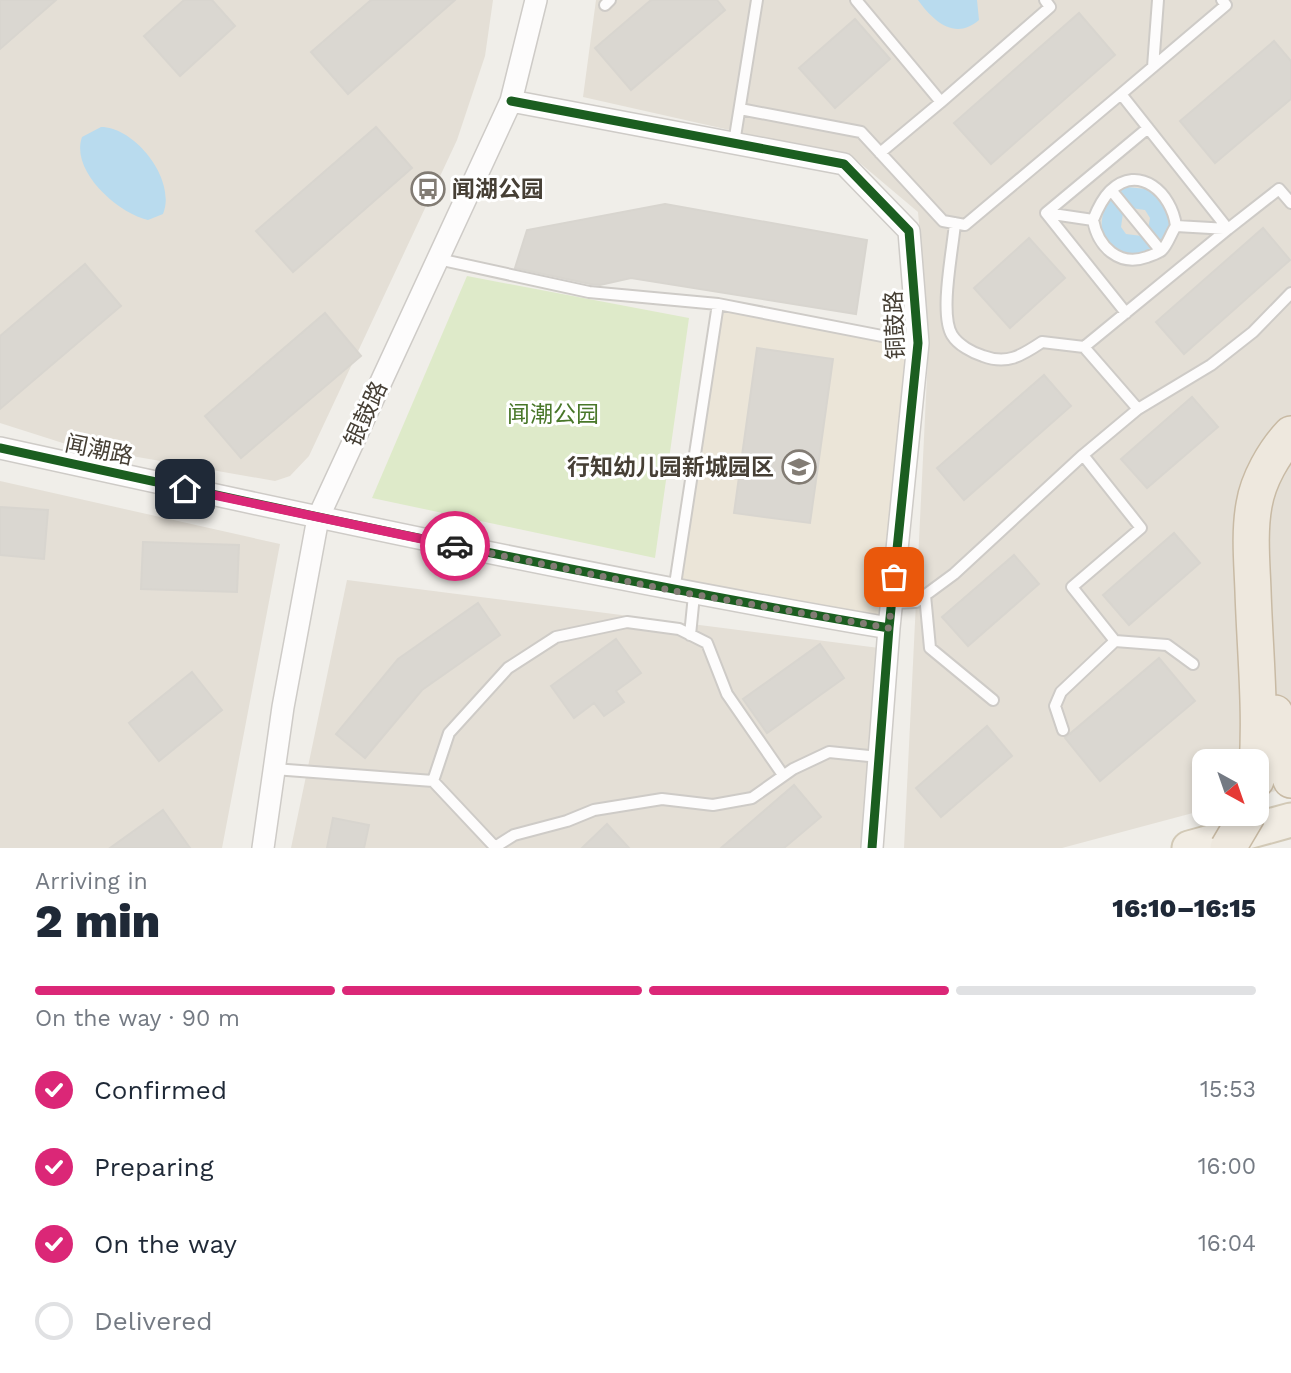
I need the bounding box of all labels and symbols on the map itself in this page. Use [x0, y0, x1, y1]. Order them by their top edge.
bus stop icon: 闻湖公园 [409, 170, 447, 208]
place label: 闻湖公园 [452, 176, 544, 203]
street label: 铜鼓路 [880, 290, 910, 360]
street label: 银鼓路 [339, 377, 393, 451]
park label: 闻潮公园 [507, 401, 599, 428]
street label: 闻潮路 [62, 430, 136, 470]
school or university icon: 行知幼儿园新城园区 [780, 448, 818, 486]
place label: 行知幼儿园新城园区 [567, 454, 774, 481]
pin [155, 459, 215, 519]
courier [420, 511, 490, 581]
pin [864, 547, 924, 607]
north arrow [1192, 749, 1269, 826]

